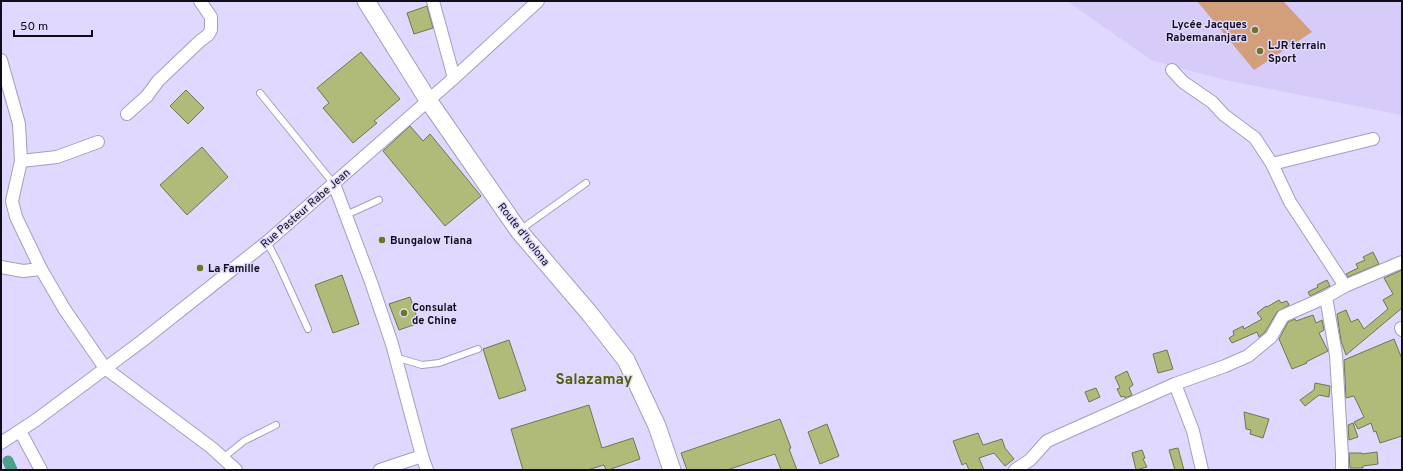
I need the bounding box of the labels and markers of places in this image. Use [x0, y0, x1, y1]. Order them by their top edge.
place label: Lycée Jacques Rabemananjara [1166, 18, 1247, 45]
marker: Lycée Jacques Rabemananjara [1250, 25, 1260, 35]
place label: LJR terrain Sport [1268, 39, 1326, 66]
marker: LJR terrain Sport [1255, 46, 1265, 56]
place label: Bungalow Tiana [390, 234, 472, 248]
marker: Bungalow Tiana [377, 235, 387, 245]
place label: La Famille [208, 262, 260, 276]
marker: La Famille [195, 263, 205, 273]
place label: Consulat de Chine [412, 301, 457, 328]
marker: Consulat de Chine [399, 308, 409, 318]

